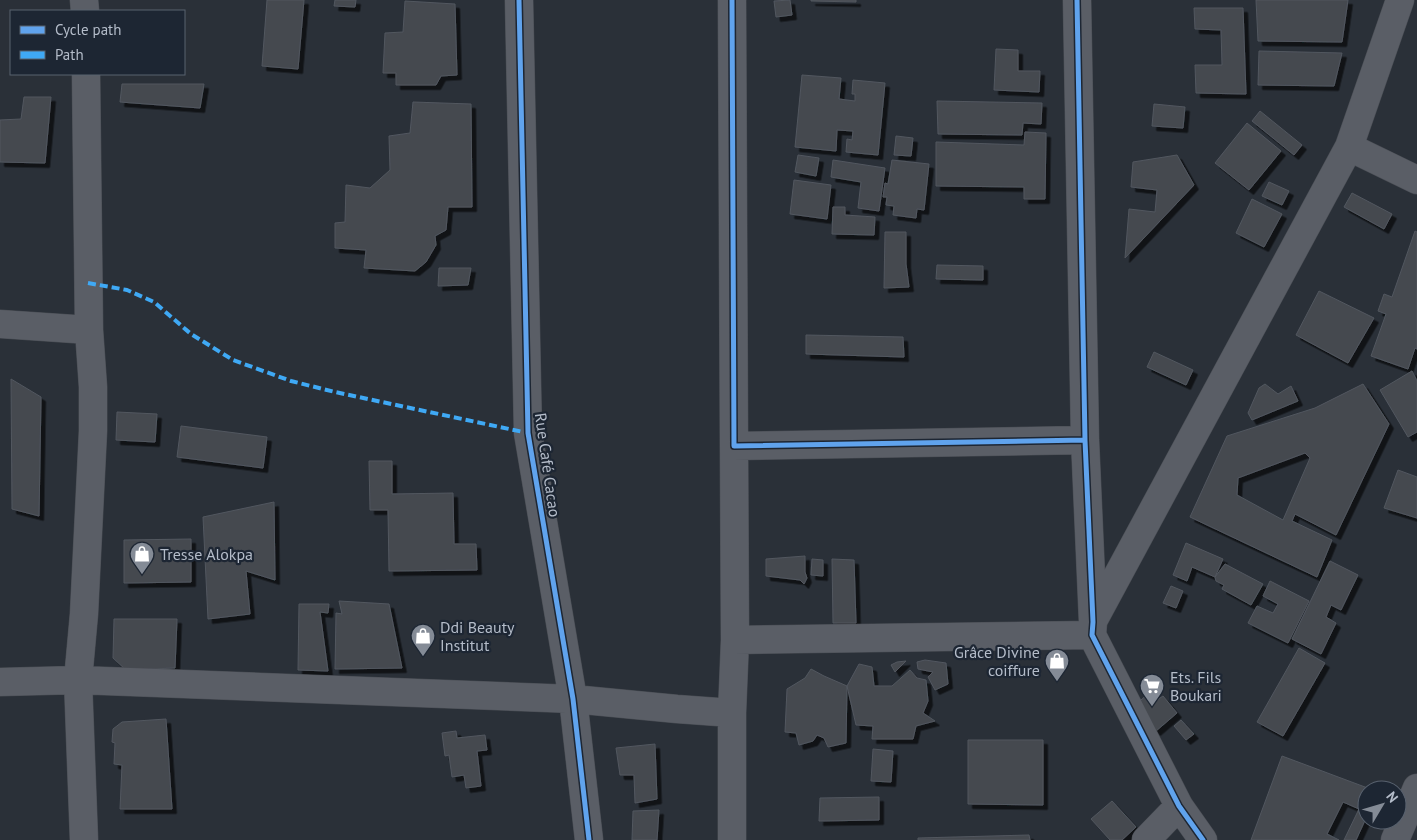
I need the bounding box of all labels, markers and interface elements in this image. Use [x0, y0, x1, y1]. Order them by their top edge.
legend [10, 10, 185, 75]
text: Cycle path [55, 20, 121, 39]
text: Path [55, 45, 84, 64]
street label: Rue Café Cacao [531, 412, 565, 518]
shop icon: Tresse Alokpa [129, 541, 155, 575]
place label: Tresse Alokpa [160, 544, 253, 564]
place label: Ddi Beauty Institut [440, 617, 515, 655]
shop icon: Ddi Beauty Institut [410, 623, 436, 657]
place label: Grâce Divine coiffure [954, 642, 1040, 680]
shop icon: Grâce Divine coiffure [1044, 648, 1070, 682]
place label: Ets. Fils Boukari [1170, 667, 1222, 705]
supermarket icon: Ets. Fils Boukari [1139, 673, 1165, 707]
north arrow [1357, 780, 1407, 830]
text: N [1382, 788, 1402, 806]

